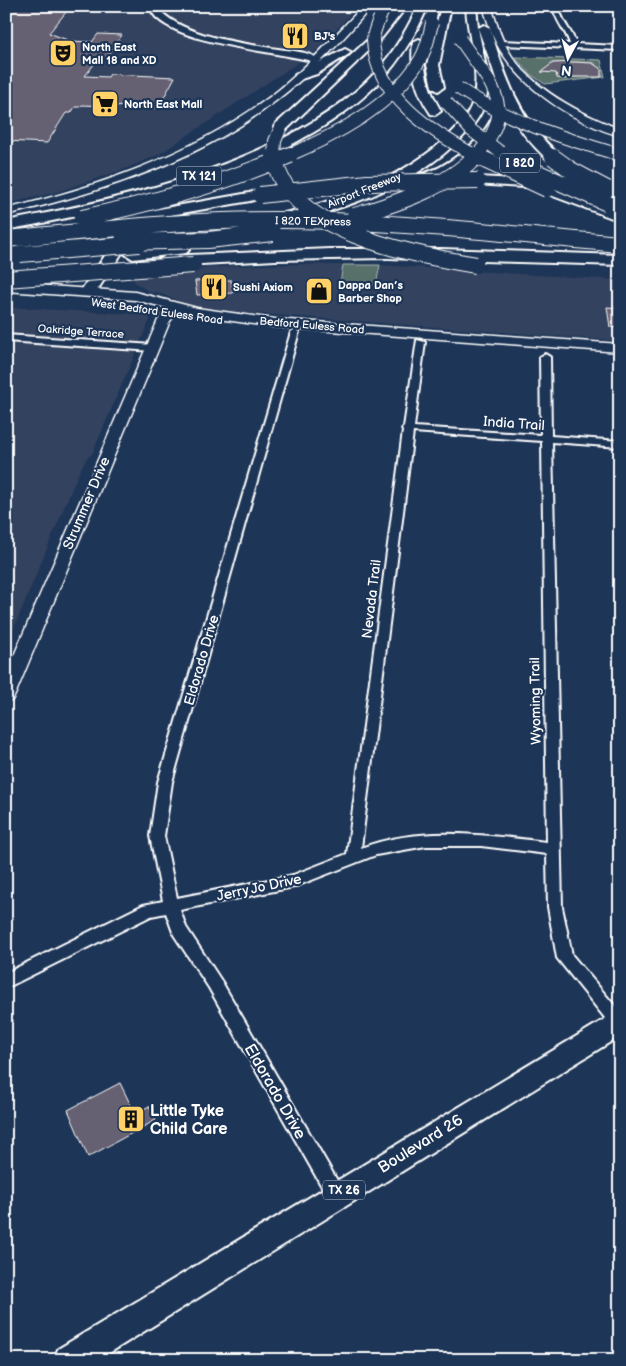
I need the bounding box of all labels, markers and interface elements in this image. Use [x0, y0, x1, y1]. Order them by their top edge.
restaurant icon: BJ's [280, 21, 310, 51]
place label: BJ's [314, 30, 336, 43]
north arrow [544, 32, 594, 82]
theatre icon: North East Mall 18 and XD [48, 38, 78, 68]
place label: North East Mall 18 and XD [82, 41, 157, 67]
text: N [560, 61, 573, 79]
supermarket icon: North East Mall [90, 89, 120, 119]
place label: North East Mall [124, 98, 203, 111]
road number: I 820 [500, 154, 540, 172]
road number: TX 121 [176, 167, 222, 186]
street label: Airport Freeway [326, 170, 403, 211]
street label: I 820 TEXpress [275, 214, 352, 229]
restaurant icon: Sushi Axiom [199, 272, 229, 302]
shop icon: Dappa Dan’s Barber Shop [304, 276, 334, 306]
place label: Dappa Dan’s Barber Shop [338, 279, 403, 305]
place label: Sushi Axiom [233, 281, 293, 294]
street label: West Bedford Euless Road [90, 296, 224, 327]
street label: Bedford Euless Road [259, 314, 365, 337]
street label: Oakridge Terrace [37, 322, 125, 341]
street label: India Trail [483, 413, 545, 434]
street label: Strummer Drive [59, 454, 114, 552]
street label: Nevada Trail [358, 559, 385, 639]
street label: Eldorado Drive [180, 613, 223, 707]
street label: Wyoming Trail [526, 657, 545, 745]
street label: Jerry Jo Drive [215, 870, 303, 905]
street label: Eldorado Drive [240, 1041, 310, 1143]
place label: Little Tyke Child Care [150, 1102, 227, 1139]
building icon: Little Tyke Child Care [116, 1104, 146, 1134]
street label: Boulevard 26 [375, 1111, 467, 1178]
road number: TX 26 [323, 1180, 365, 1200]

